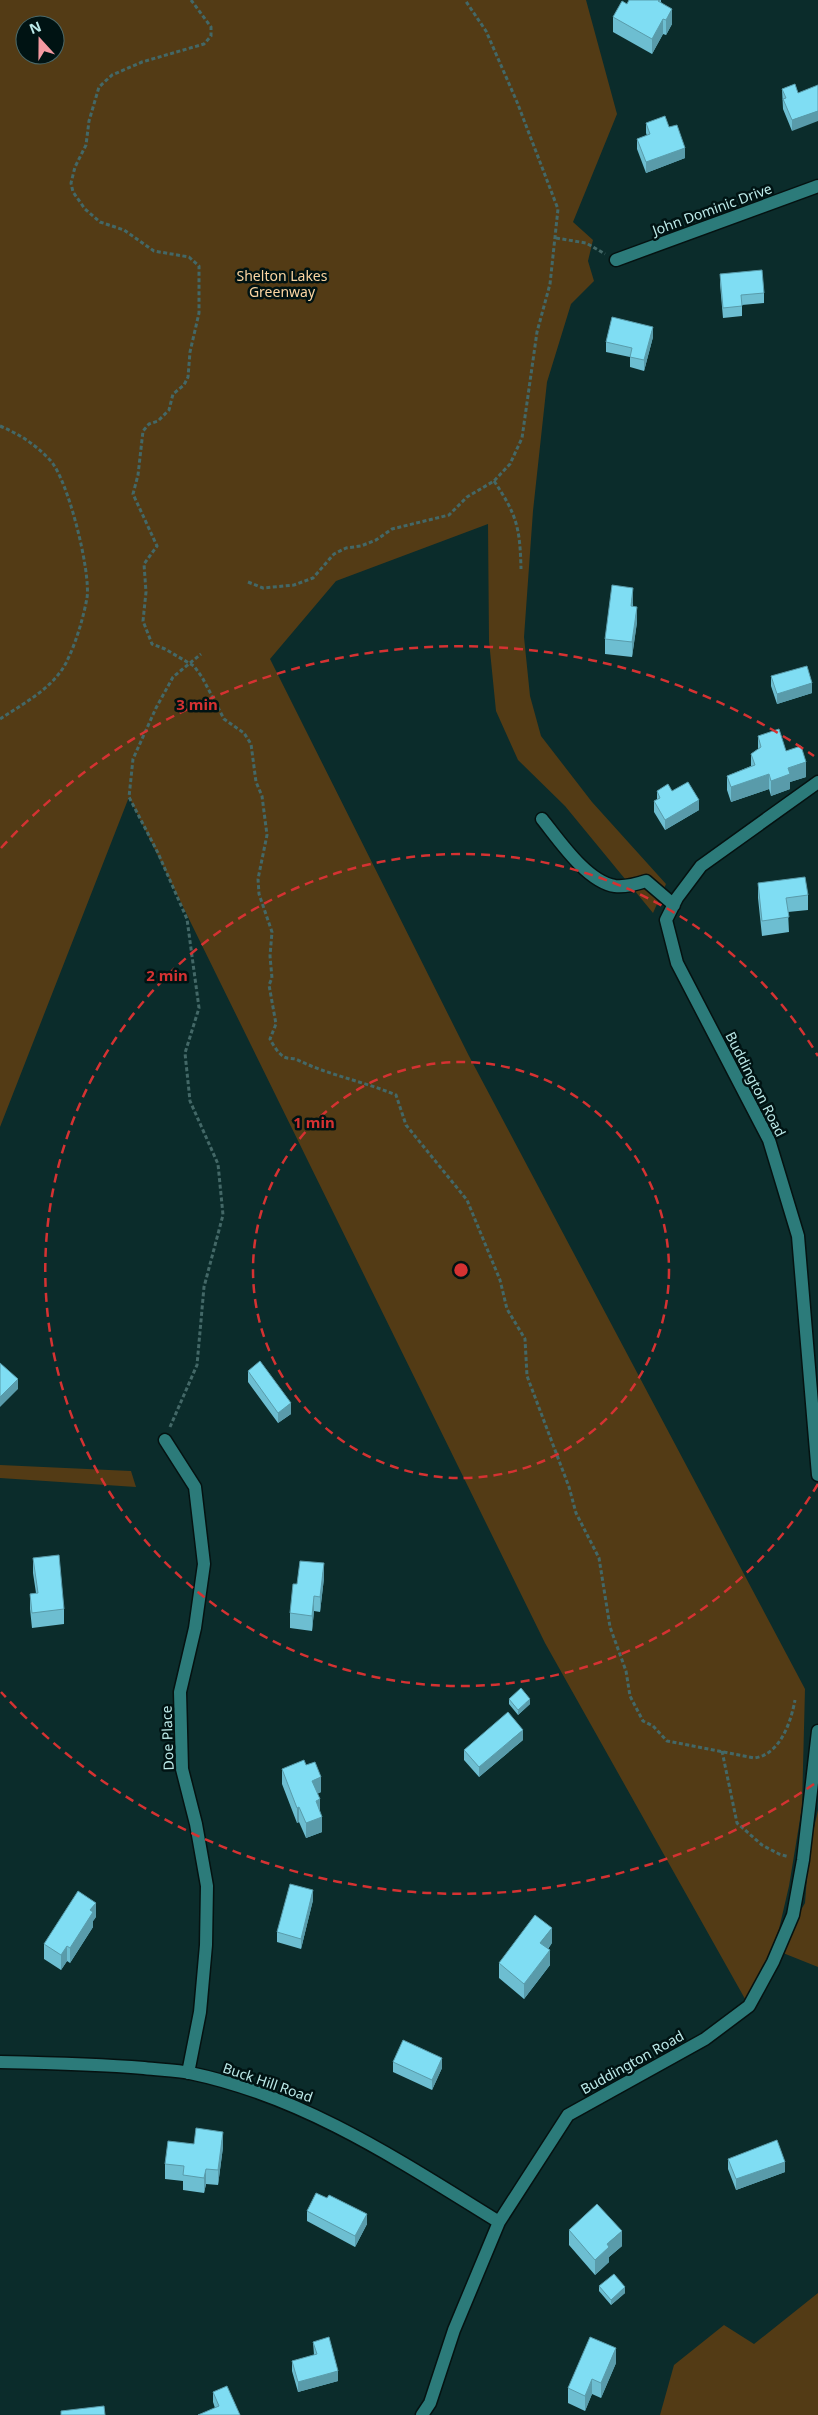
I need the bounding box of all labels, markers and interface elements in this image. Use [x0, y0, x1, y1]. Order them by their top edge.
north arrow [15, 15, 65, 65]
text: N [26, 16, 44, 38]
street label: John Dominic Drive [648, 179, 774, 240]
park label: Shelton Lakes Greenway [237, 266, 328, 301]
text: 3 min [176, 694, 218, 714]
text: 2 min [146, 965, 188, 985]
street label: Buddington Road [721, 1028, 791, 1140]
text: 1 min [293, 1112, 335, 1132]
centre of rings [452, 1261, 470, 1279]
street label: Doe Place [156, 1705, 178, 1771]
street label: Buddington Road [577, 2026, 687, 2098]
street label: Buck Hill Road [220, 2058, 316, 2106]

